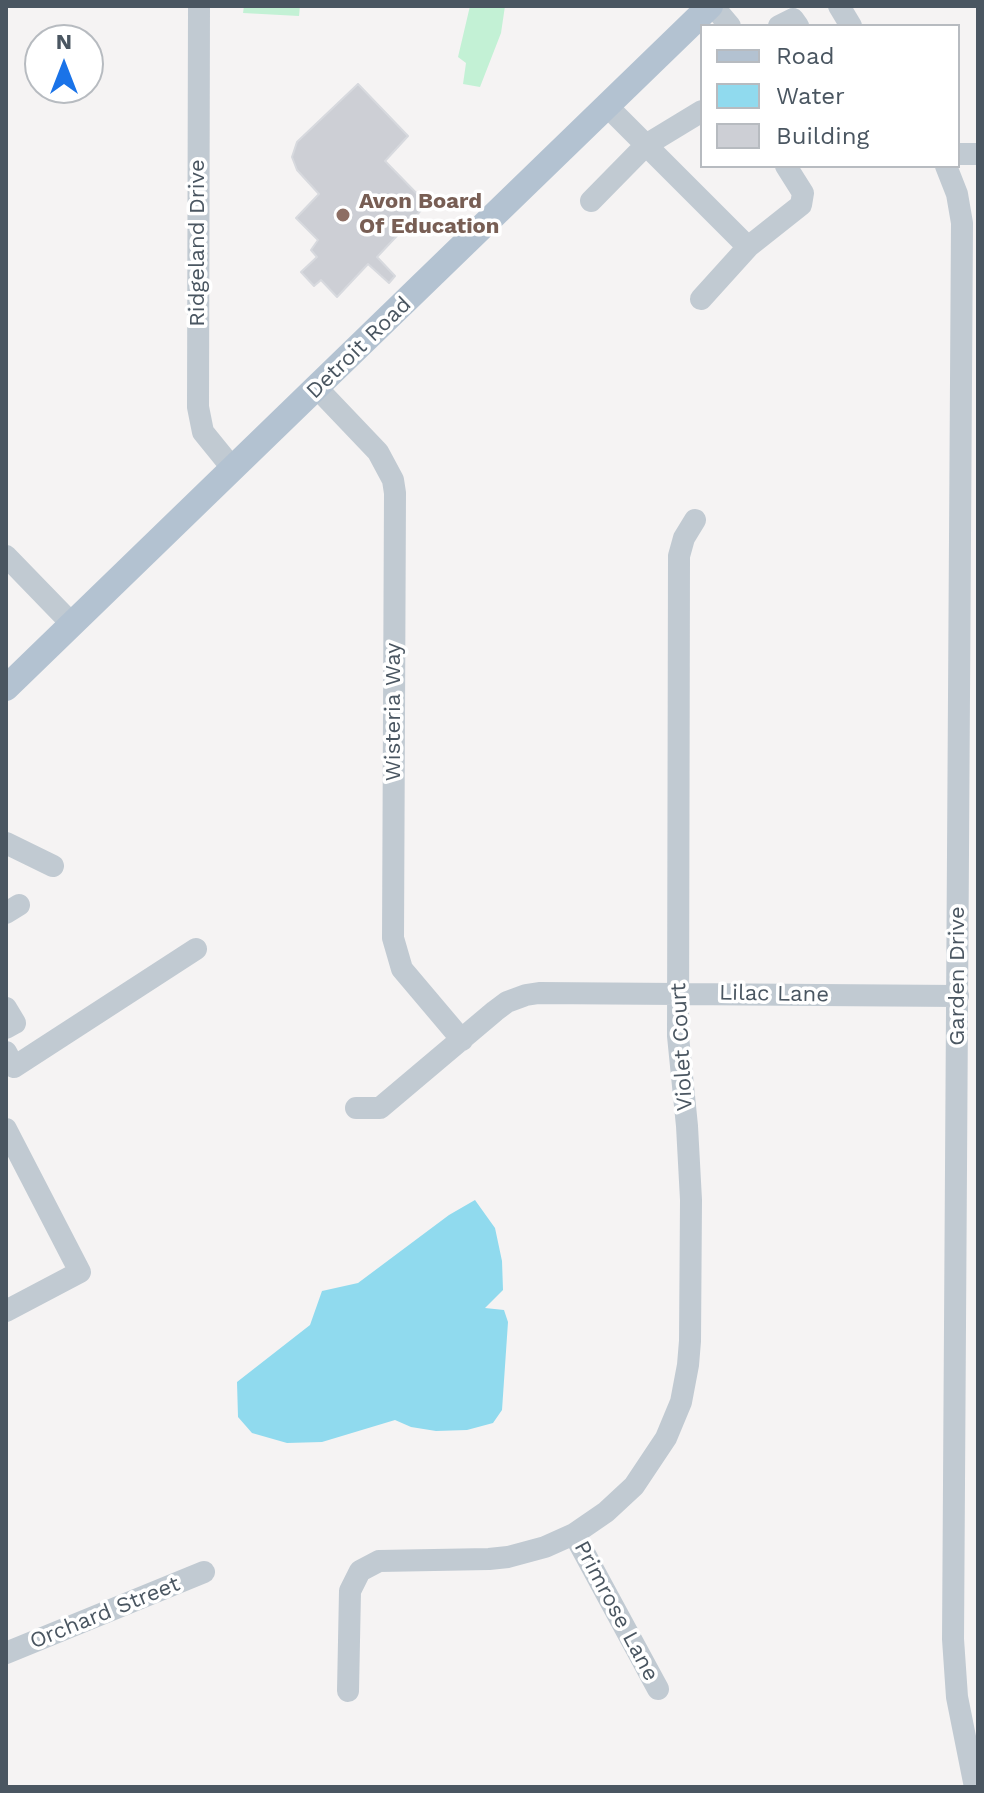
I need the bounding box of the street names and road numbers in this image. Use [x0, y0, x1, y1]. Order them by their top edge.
street label: Ridgeland Drive [185, 159, 211, 327]
street label: Detroit Road [301, 291, 417, 405]
street label: Wisteria Way [381, 643, 407, 781]
street label: Garden Drive [945, 906, 971, 1046]
street label: Lilac Lane [719, 980, 829, 1008]
street label: Violet Court [665, 982, 699, 1112]
street label: Primrose Lane [568, 1536, 664, 1686]
street label: Orchard Street [26, 1571, 184, 1655]

